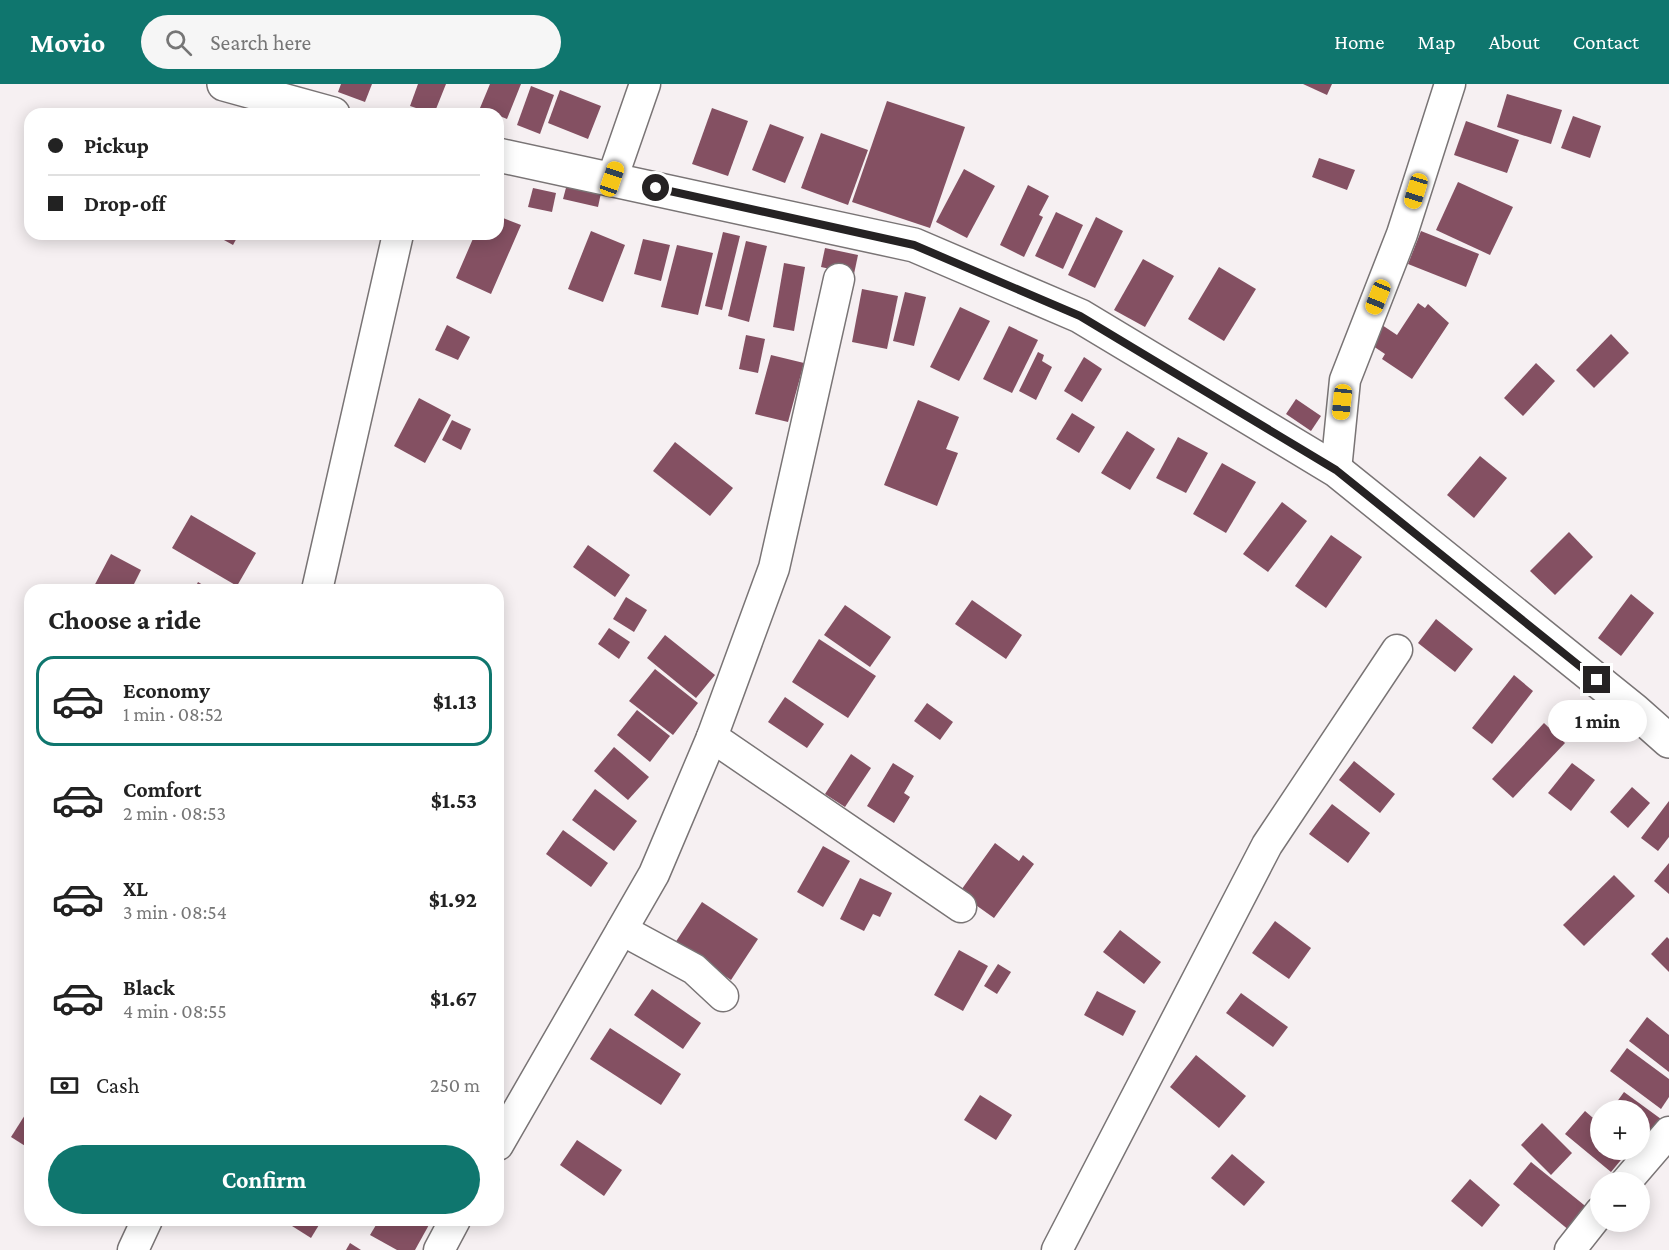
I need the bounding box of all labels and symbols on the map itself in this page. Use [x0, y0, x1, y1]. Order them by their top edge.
car [598, 159, 626, 199]
car [1402, 171, 1430, 211]
route start [642, 174, 669, 201]
car [1363, 277, 1393, 317]
car [1331, 383, 1353, 421]
route end [1583, 666, 1610, 693]
callout: 1 min [1548, 701, 1646, 743]

